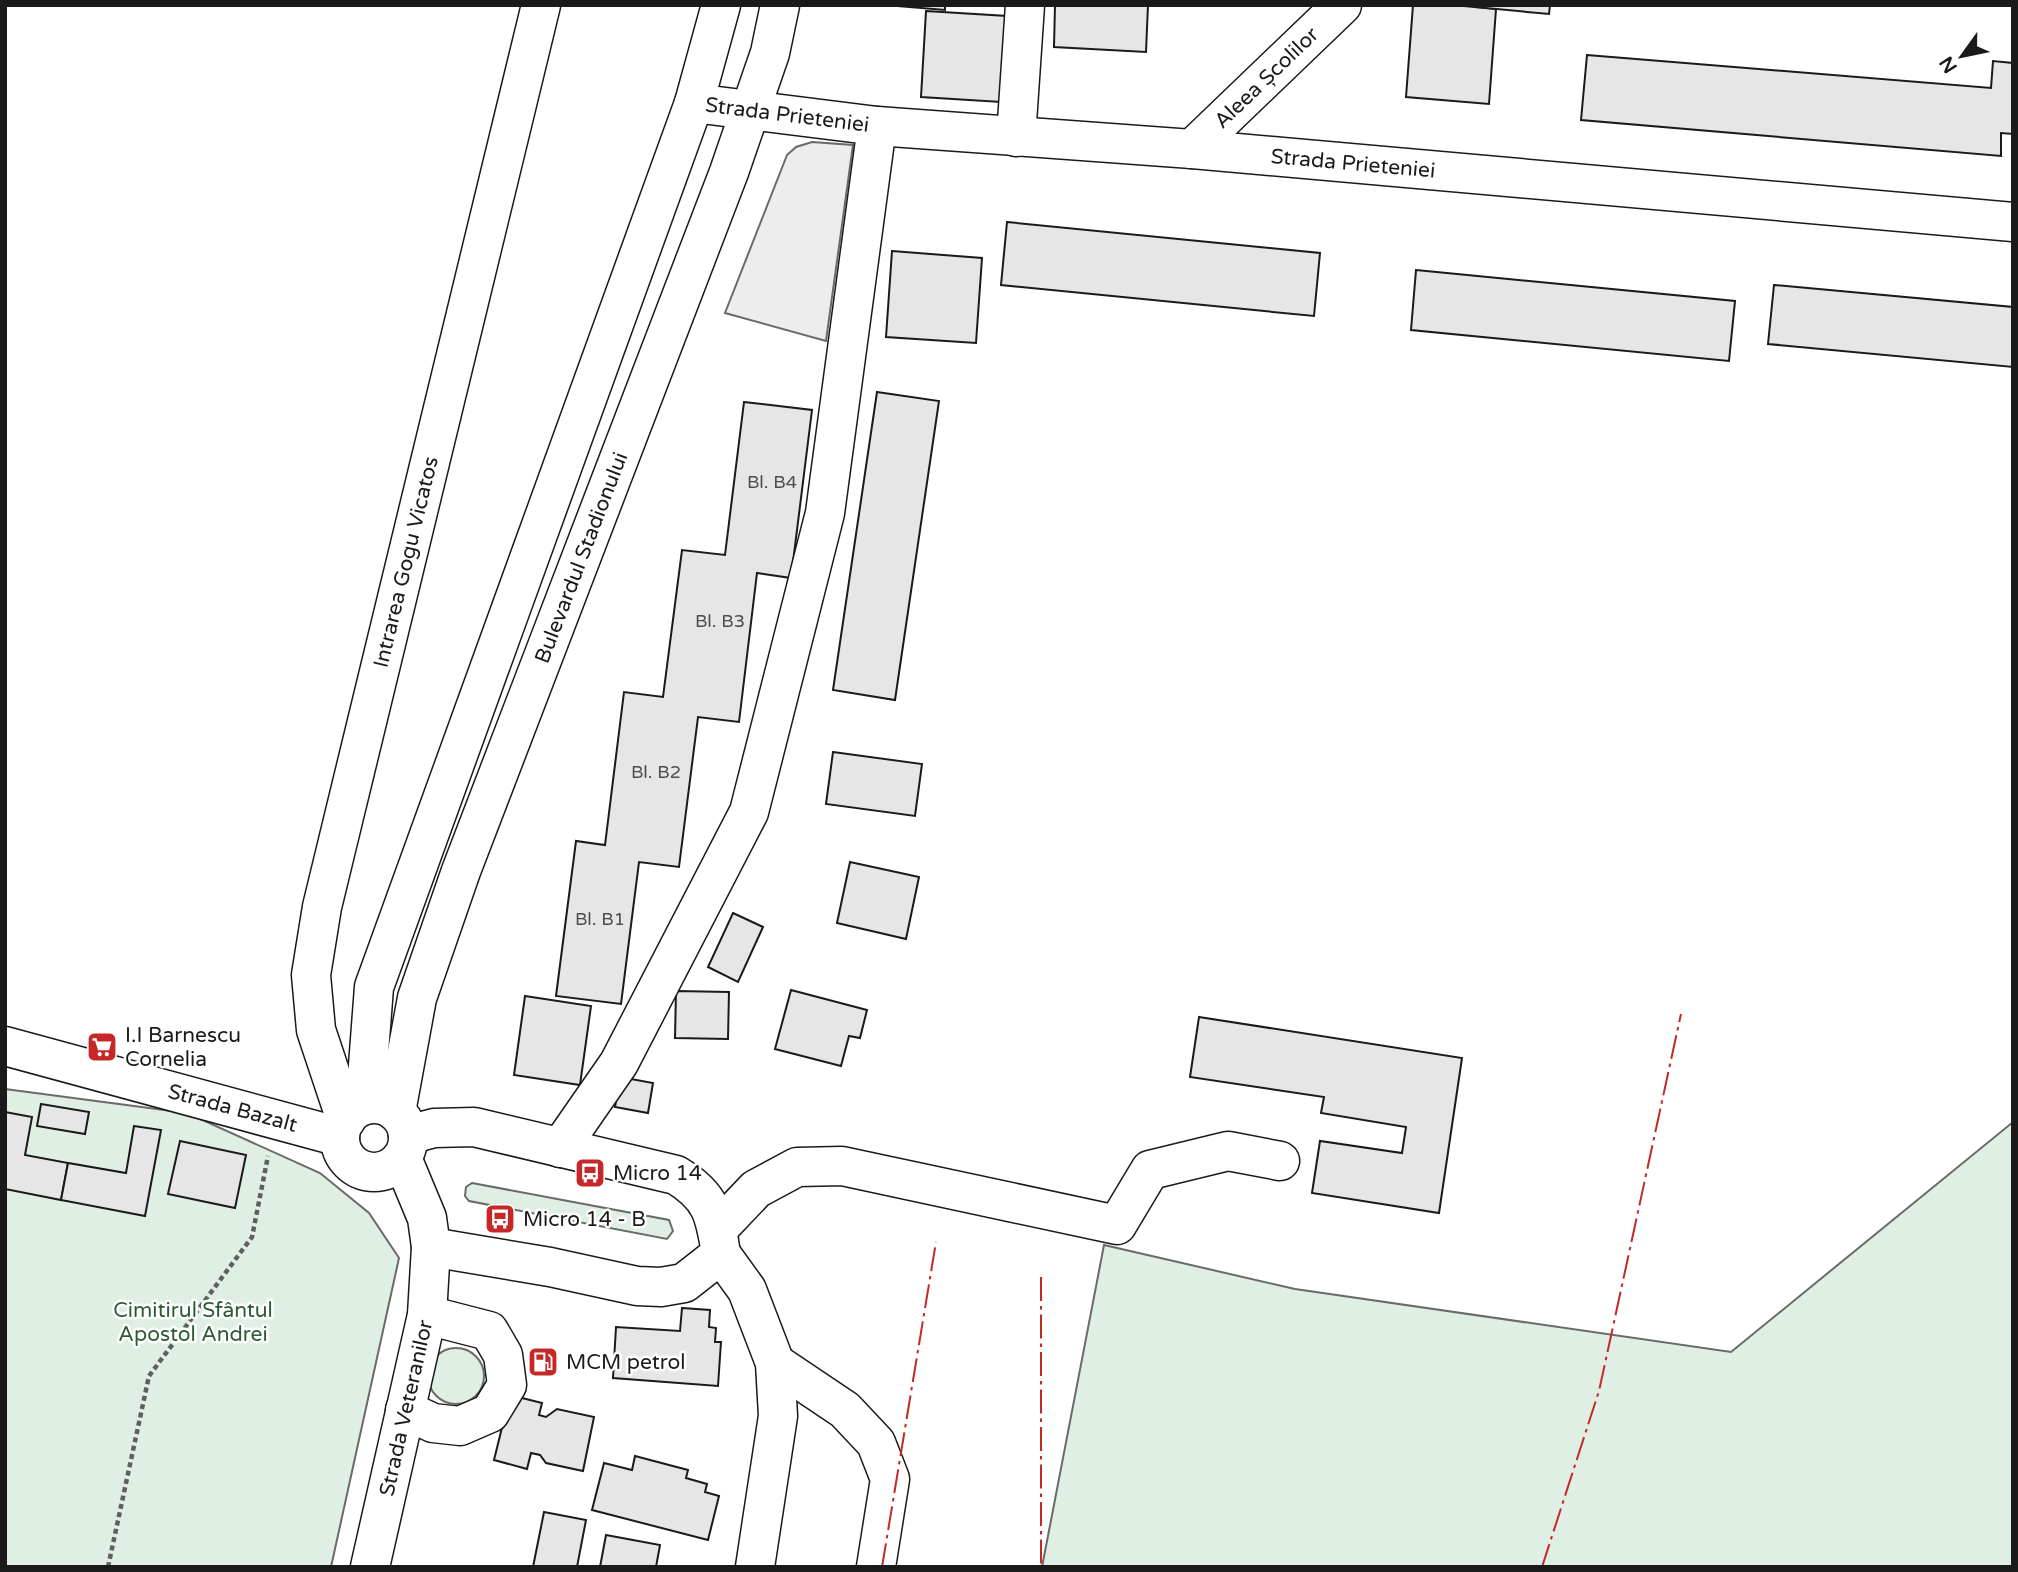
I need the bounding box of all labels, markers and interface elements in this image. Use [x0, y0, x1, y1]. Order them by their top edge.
north arrow [1927, 21, 1997, 91]
street label: Aleea Școlilor [1209, 22, 1324, 134]
text: N [1935, 52, 1962, 77]
street label: Strada Prieteniei [704, 92, 871, 137]
street label: Strada Prieteniei [1270, 144, 1436, 183]
street label: Bulevardul Stadionului [529, 449, 633, 667]
street label: Intrarea Gogu Vicatos [368, 454, 443, 670]
house number: Bl. B4 [747, 471, 797, 493]
house number: Bl. B3 [695, 610, 745, 632]
house number: Bl. B2 [631, 761, 681, 783]
house number: Bl. B1 [575, 908, 625, 930]
place label: I.I Barnescu Cornelia [125, 1023, 241, 1072]
supermarket icon: I.I Barnescu Cornelia [85, 1030, 119, 1064]
street label: Strada Bazalt [165, 1078, 300, 1137]
bus stop icon: Micro 14 [573, 1156, 607, 1190]
place label: Micro 14 [613, 1161, 702, 1186]
bus stop icon: Micro 14 - B [483, 1202, 517, 1236]
place label: Micro 14 - B [523, 1207, 646, 1232]
park label: Cimitirul Sfântul Apostol Andrei [113, 1298, 273, 1347]
street label: Strada Veteranilor [374, 1317, 438, 1499]
fuel station icon: MCM petrol [526, 1345, 560, 1379]
place label: MCM petrol [566, 1350, 686, 1375]

